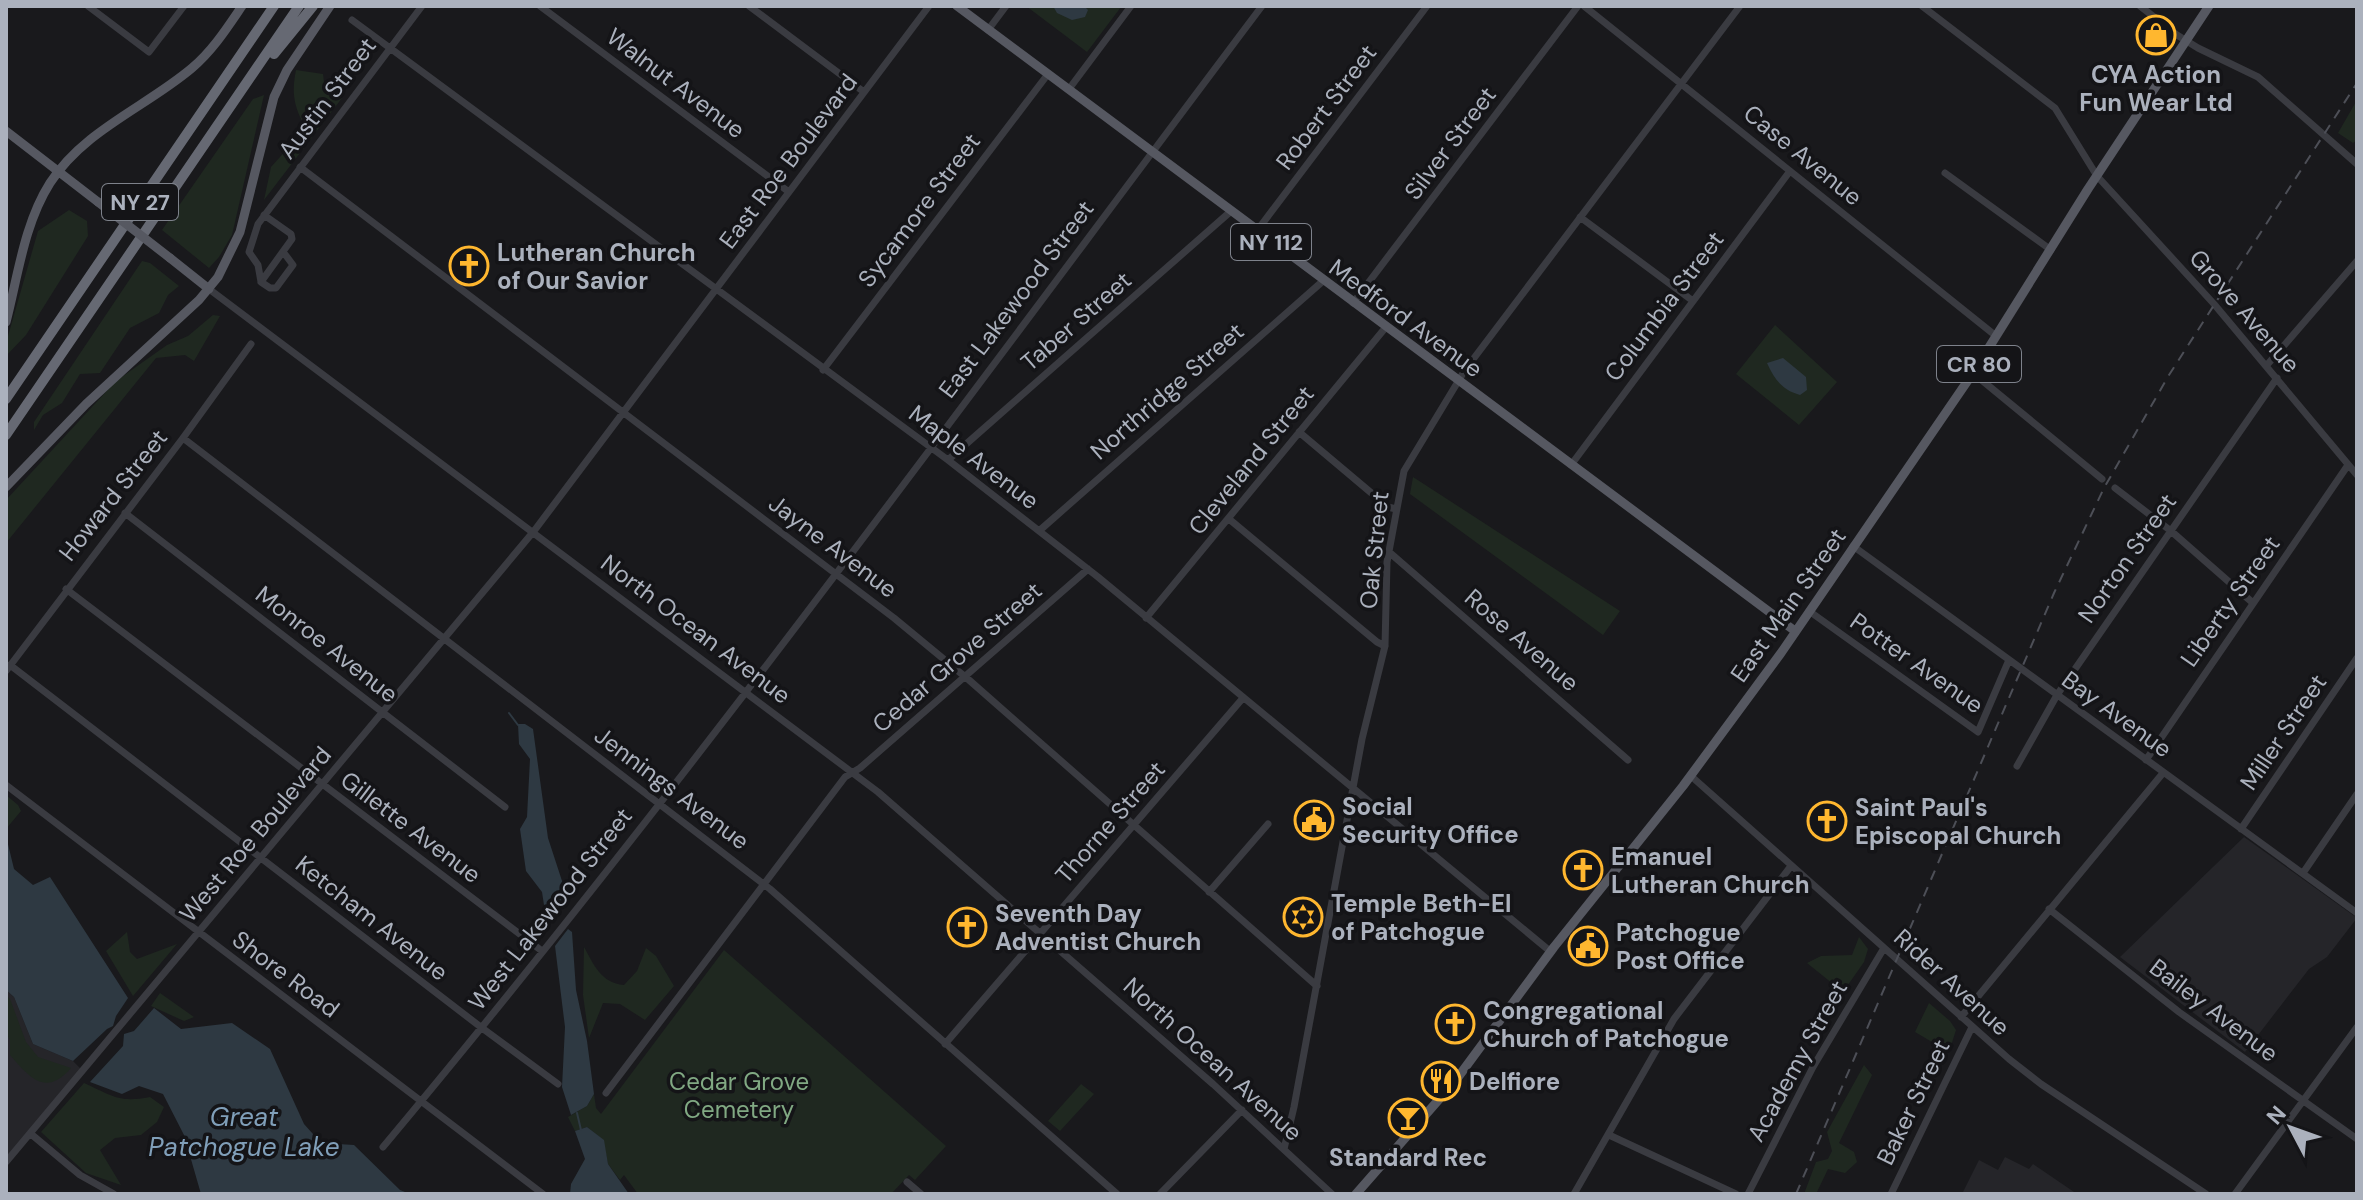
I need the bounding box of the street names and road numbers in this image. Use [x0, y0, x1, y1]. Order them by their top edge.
street label: Walnut Avenue [601, 21, 751, 145]
street label: Austin Street [271, 31, 383, 165]
street label: Robert Street [1269, 38, 1383, 176]
street label: East Roe Boulevard [712, 67, 864, 255]
street label: Silver Street [1397, 80, 1503, 206]
street label: Case Avenue [1737, 98, 1869, 212]
street label: Sycamore Street [851, 127, 987, 293]
road number: NY 27 [102, 184, 178, 220]
street label: East Lakewood Street [931, 194, 1101, 404]
road number: NY 112 [1231, 224, 1311, 260]
street label: Columbia Street [1597, 225, 1731, 387]
street label: Grove Avenue [2183, 243, 2307, 379]
street label: Medford Avenue [1323, 252, 1489, 384]
street label: Taber Street [1014, 264, 1138, 378]
street label: Northridge Street [1084, 316, 1250, 466]
road number: CR 80 [1937, 346, 2021, 382]
street label: Cleveland Street [1181, 379, 1321, 541]
street label: Maple Avenue [903, 398, 1045, 516]
street label: Howard Street [52, 423, 174, 567]
street label: Jayne Avenue [762, 487, 904, 605]
street label: Norton Street [2071, 487, 2183, 629]
street label: Oak Street [1352, 490, 1396, 610]
street label: East Main Street [1723, 522, 1853, 688]
street label: Liberty Street [2173, 529, 2287, 673]
street label: North Ocean Avenue [595, 547, 797, 711]
street label: Cedar Grove Street [866, 575, 1048, 739]
street label: Monroe Avenue [250, 579, 404, 709]
street label: Rose Avenue [1458, 582, 1586, 698]
street label: Potter Avenue [1844, 606, 1990, 720]
street label: Bay Avenue [2056, 664, 2178, 764]
street label: Miller Street [2233, 668, 2333, 796]
street label: Jennings Avenue [588, 720, 756, 856]
street label: West Roe Boulevard [172, 740, 338, 928]
street label: Thorne Street [1048, 754, 1172, 890]
street label: Gillette Avenue [335, 764, 487, 890]
street label: West Lakewood Street [461, 801, 639, 1017]
street label: Ketcham Avenue [289, 849, 455, 987]
street label: Rider Avenue [1888, 922, 2016, 1042]
street label: Shore Road [226, 924, 346, 1024]
street label: Bailey Avenue [2144, 952, 2284, 1068]
street label: North Ocean Avenue [1117, 971, 1309, 1147]
street label: Academy Street [1740, 975, 1854, 1147]
street label: Baker Street [1869, 1034, 1957, 1170]

